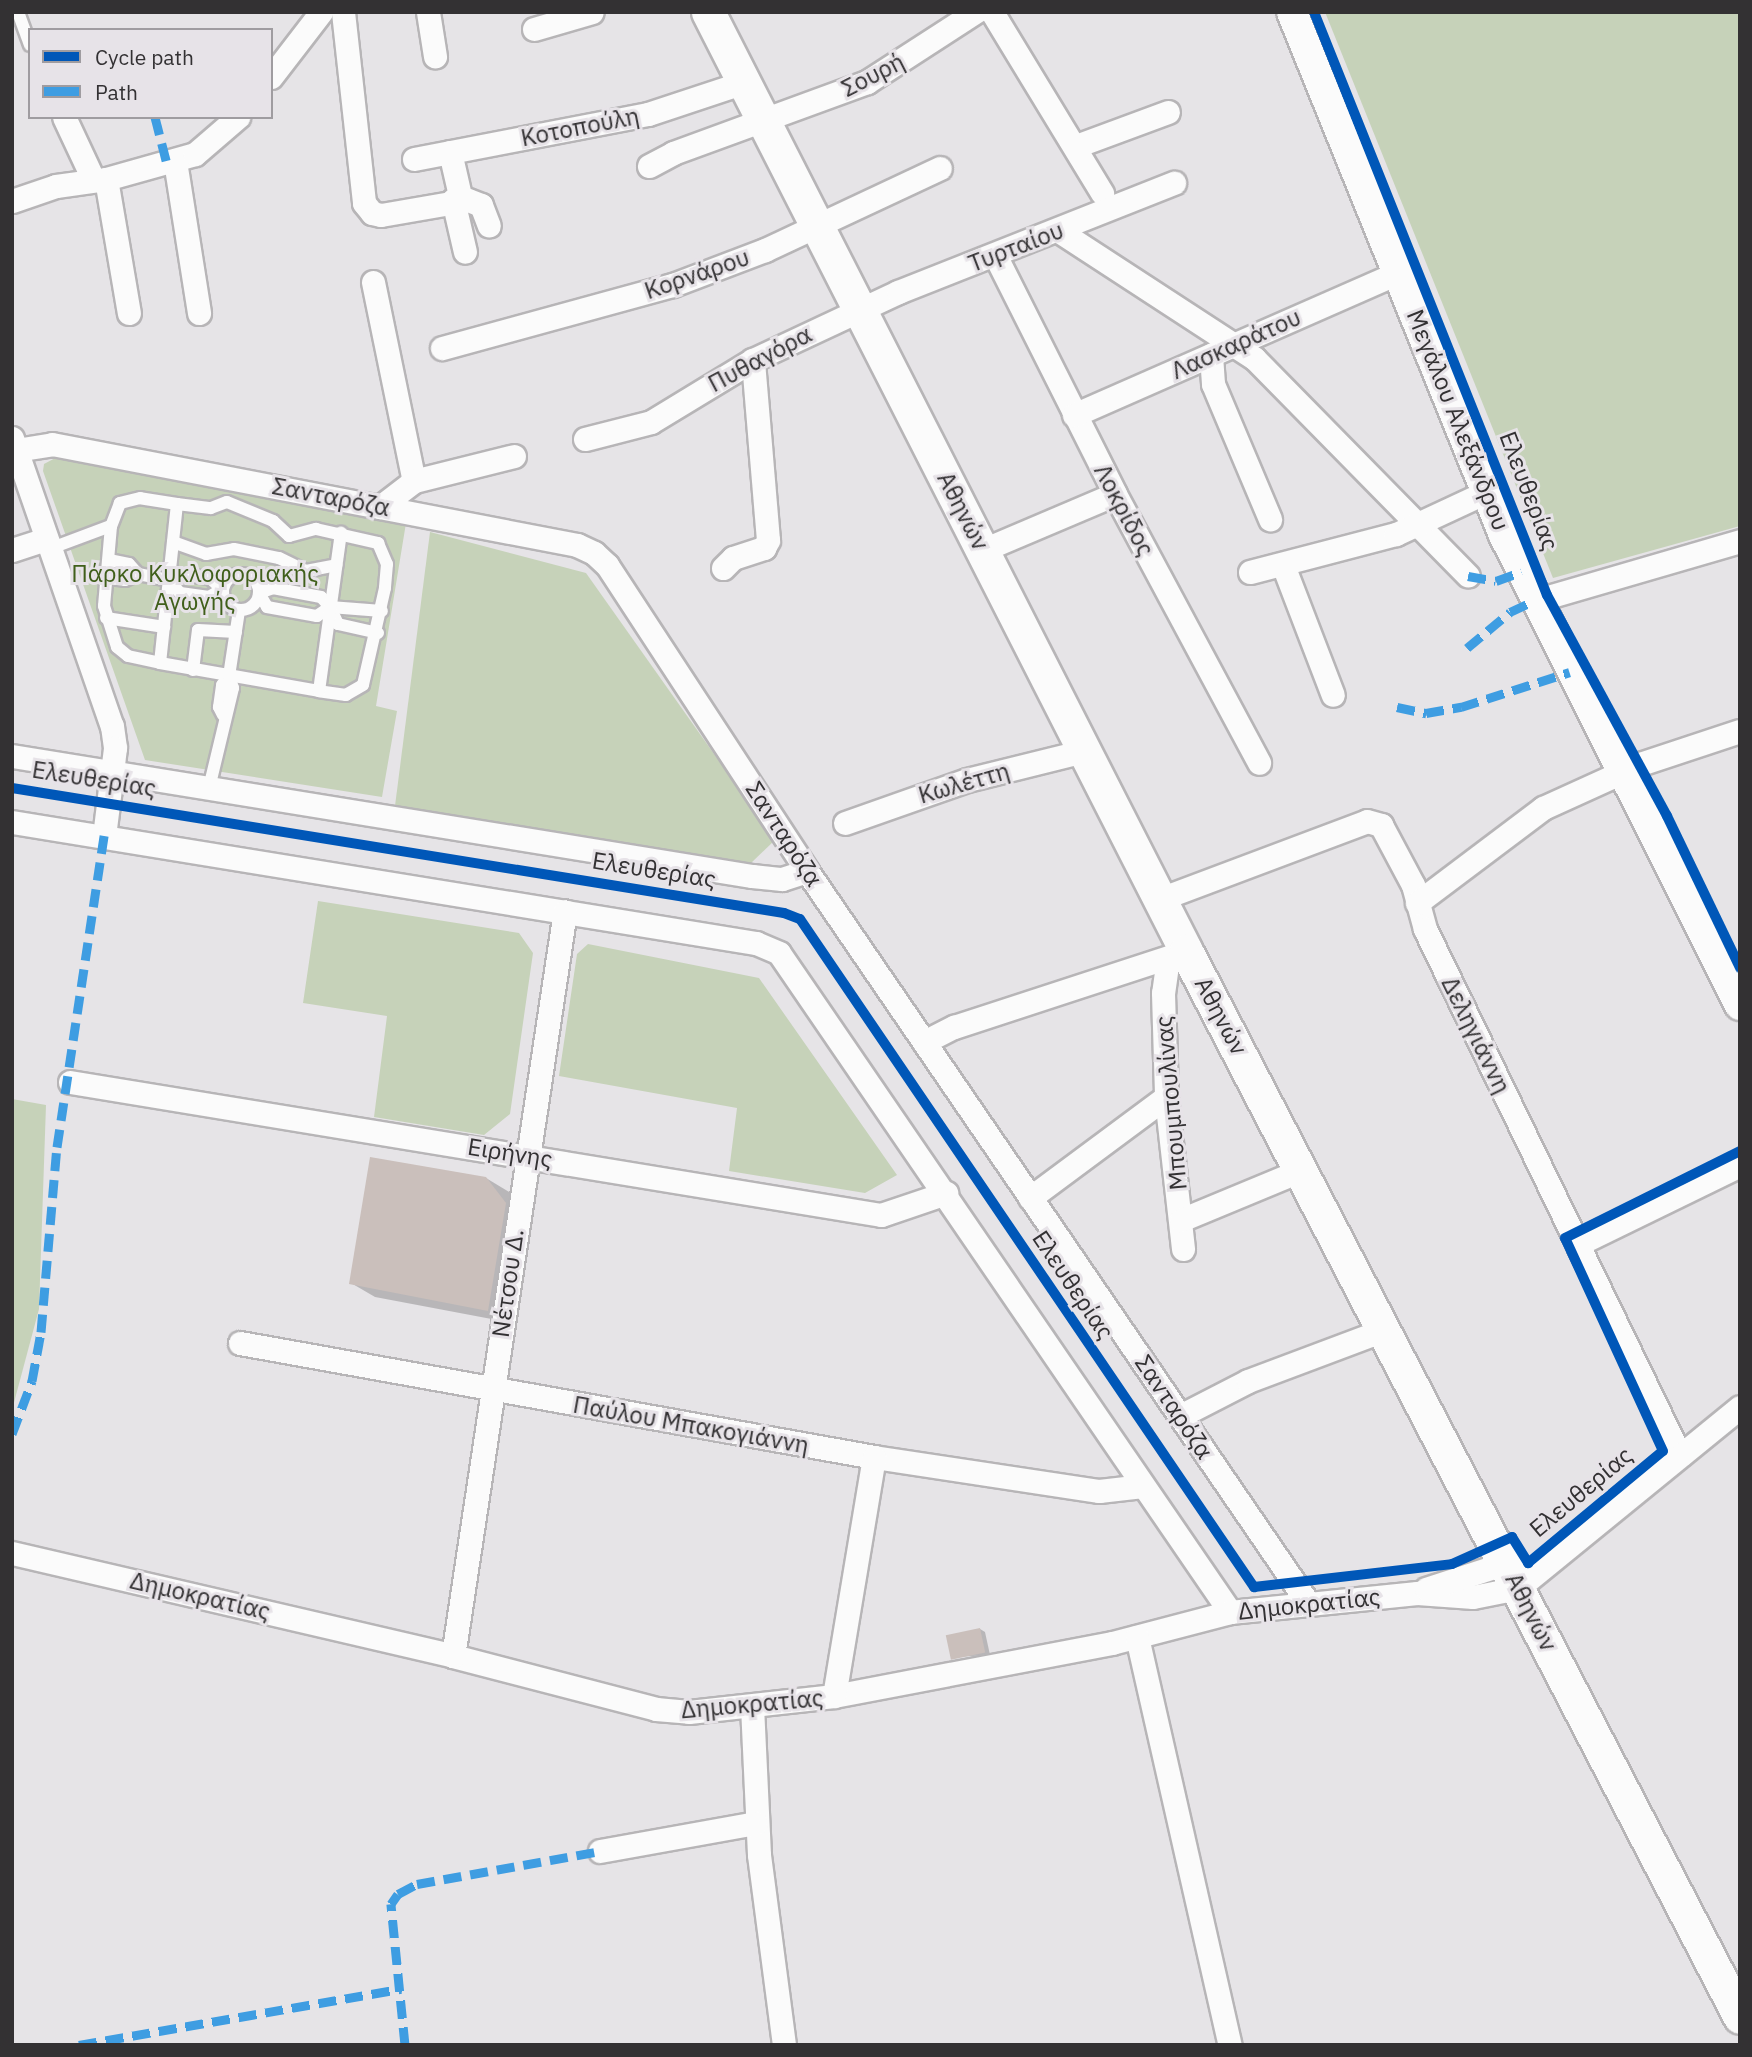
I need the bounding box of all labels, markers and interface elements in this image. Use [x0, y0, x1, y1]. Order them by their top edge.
legend [28, 28, 273, 119]
text: Cycle path [95, 43, 194, 71]
street label: Σουρή [837, 47, 909, 103]
text: Path [95, 78, 138, 106]
street label: Κοτοπούλη [518, 101, 642, 153]
street label: Τυρταίου [964, 216, 1068, 278]
street label: Κορνάρου [641, 243, 753, 305]
street label: Λασκαράτου [1167, 303, 1305, 385]
street label: Μεγάλου Αλεξάνδρου [1401, 305, 1515, 535]
street label: Πυθαγόρα [703, 320, 817, 398]
street label: Ελευθερίας [1493, 427, 1565, 555]
street label: Λοκρίδος [1088, 459, 1160, 561]
street label: Αθηνών [931, 467, 995, 555]
street label: Σανταρόζα [270, 472, 392, 522]
park label: Πάρκο Κυκλοφοριακής Αγωγής [71, 560, 319, 616]
street label: Ελευθερίας [30, 755, 158, 803]
street label: Κωλέττη [915, 756, 1013, 810]
street label: Σανταρόζα [739, 776, 829, 892]
street label: Ελευθερίας [590, 846, 718, 894]
street label: Αθηνών [1189, 972, 1253, 1060]
street label: Δεληγιάννη [1435, 972, 1517, 1098]
street label: Μπουμπουλίνας [1149, 1015, 1193, 1191]
street label: Ειρήνης [466, 1132, 554, 1174]
street label: Ελευθερίας [1026, 1225, 1120, 1345]
street label: Νέτσου Δ. [486, 1227, 530, 1339]
street label: Σανταρόζα [1129, 1350, 1219, 1464]
street label: Παύλου Μπακογιάννη [571, 1390, 811, 1460]
street label: Ελευθερίας [1524, 1441, 1638, 1543]
street label: Δημοκρατίας [127, 1566, 273, 1626]
street label: Αθηνών [1499, 1568, 1563, 1656]
street label: Δημοκρατίας [1236, 1582, 1382, 1626]
street label: Δημοκρατίας [679, 1683, 825, 1725]

